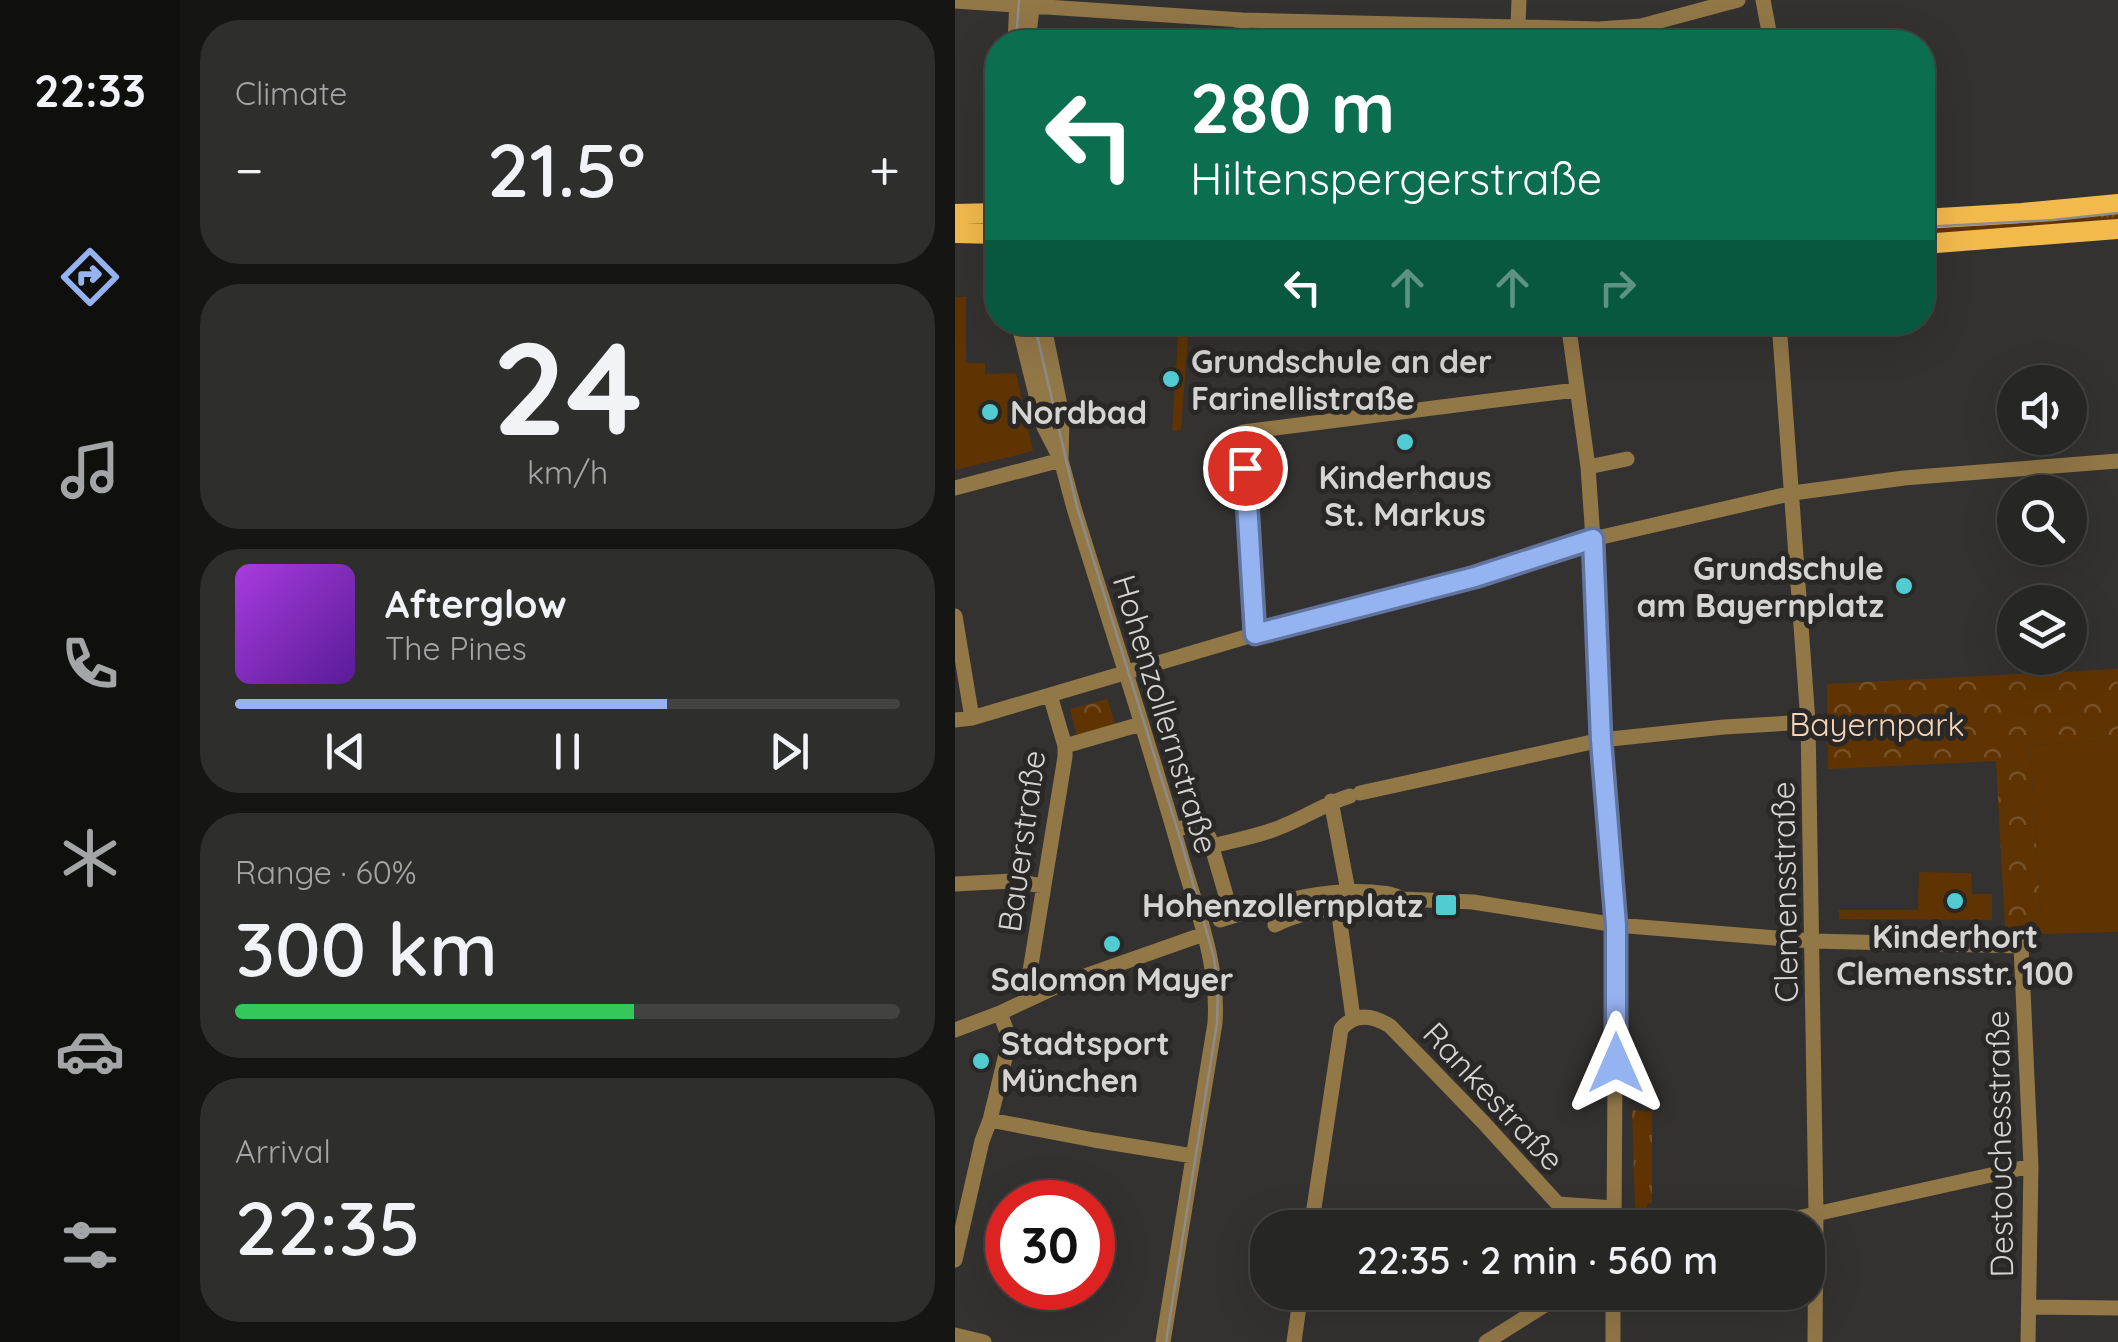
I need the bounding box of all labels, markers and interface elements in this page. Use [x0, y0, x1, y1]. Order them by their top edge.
text: 22:33 [34, 62, 146, 118]
text: 280 m [1190, 63, 1395, 151]
icon: left [1025, 70, 1155, 200]
text: Climate [235, 73, 347, 113]
text: 21.5° [487, 122, 645, 216]
text: − [235, 135, 264, 204]
text: + [869, 135, 900, 204]
text: Hiltenspergerstraße [1190, 150, 1602, 206]
icon: directions [55, 242, 125, 312]
icon: left [1275, 260, 1330, 315]
icon: ahead [1380, 260, 1435, 315]
icon: ahead [1485, 260, 1540, 315]
icon: right [1590, 260, 1645, 315]
text: 24 [492, 305, 643, 468]
place label: Grundschule an der Farinellistraße [1191, 341, 1492, 418]
map controls [1997, 365, 2087, 675]
button: sound [1997, 365, 2087, 455]
marker: Grundschule an der Farinellistraße [1160, 368, 1182, 390]
place label: Nordbad [1010, 392, 1147, 432]
marker: Nordbad [979, 401, 1001, 423]
pin [1203, 426, 1288, 511]
marker: Kinderhaus St. Markus [1394, 431, 1416, 453]
icon: music [55, 435, 125, 505]
icon: arrive [1218, 441, 1273, 496]
text: km/h [527, 452, 608, 492]
place label: Kinderhaus St. Markus [1318, 457, 1492, 534]
button: search [1997, 475, 2087, 565]
place label: Grundschule am Bayernplatz [1637, 548, 1884, 625]
street label: Hohenzollernstraße [1105, 570, 1227, 858]
marker: Grundschule am Bayernplatz [1893, 575, 1915, 597]
text: Afterglow [385, 580, 567, 628]
button: layers [1997, 585, 2087, 675]
text: The Pines [385, 628, 527, 668]
icon: phone [55, 629, 125, 699]
park label: Bayernpark [1789, 704, 1965, 744]
icon: previous [318, 724, 373, 779]
icon: pause [540, 724, 595, 779]
icon: next [762, 724, 817, 779]
street label: Bauerstraße [988, 748, 1054, 934]
street label: Clemensstraße [1762, 781, 1806, 1003]
icon: climate [55, 823, 125, 893]
text: Range · 60% [235, 852, 417, 892]
place label: Hohenzollernplatz [1142, 885, 1423, 925]
marker: Kinderhort Clemensstr. 100 [1944, 890, 1966, 912]
marker: Hohenzollernplatz [1433, 892, 1459, 918]
text: 300 km [235, 901, 498, 995]
place label: Kinderhort Clemensstr. 100 [1836, 916, 2074, 993]
marker: Salomon Mayer [1101, 933, 1123, 955]
place label: Salomon Mayer [991, 959, 1233, 999]
street label: Destouchesstraße [1977, 1010, 2021, 1278]
position arrow [1564, 1011, 1668, 1115]
street label: Rankestraße [1415, 1013, 1573, 1179]
icon: car [55, 1016, 125, 1086]
place label: Stadtsport München [1001, 1023, 1170, 1100]
marker: Stadtsport München [970, 1050, 992, 1072]
text: Arrival [235, 1131, 331, 1171]
text: 22:35 [235, 1180, 420, 1274]
speed limit sign: 30 [985, 1180, 1115, 1310]
icon: filters [55, 1210, 125, 1280]
text: 22:35 · 2 min · 560 m [1357, 1236, 1718, 1284]

